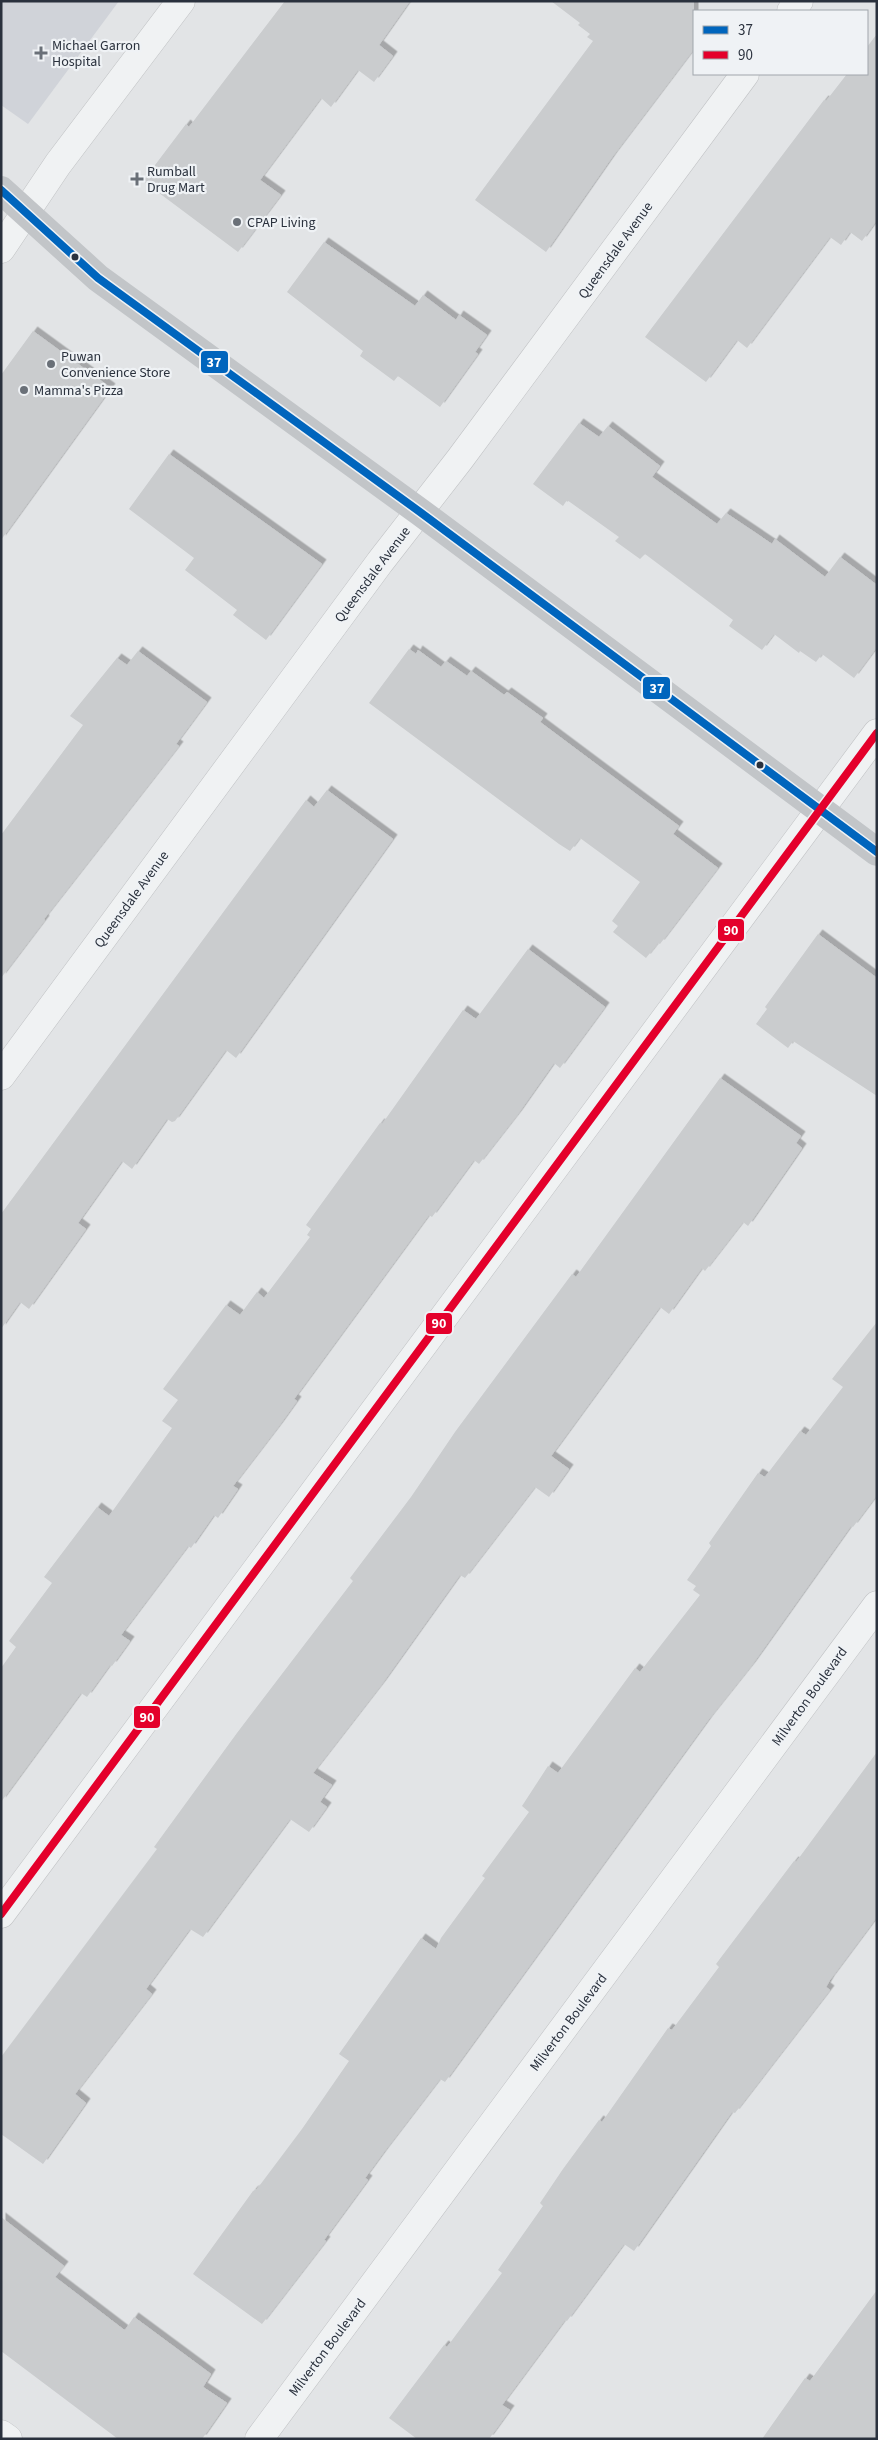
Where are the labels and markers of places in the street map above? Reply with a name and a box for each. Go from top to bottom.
place label: Michael Garron Hospital [52,36,141,72]
marker: Michael Garron Hospital [34,46,48,60]
place label: Rumball Drug Mart [147,162,205,198]
marker: Rumball Drug Mart [131,173,143,185]
place label: CPAP Living [247,213,316,233]
marker: CPAP Living [231,216,243,228]
unlabelled marker [70,252,80,262]
place label: Puwan Convenience Store [61,347,170,383]
marker: Puwan Convenience Store [45,358,57,370]
place label: Mamma's Pizza [34,381,123,401]
marker: Mamma's Pizza [18,384,30,396]
unlabelled marker [755,760,765,770]

